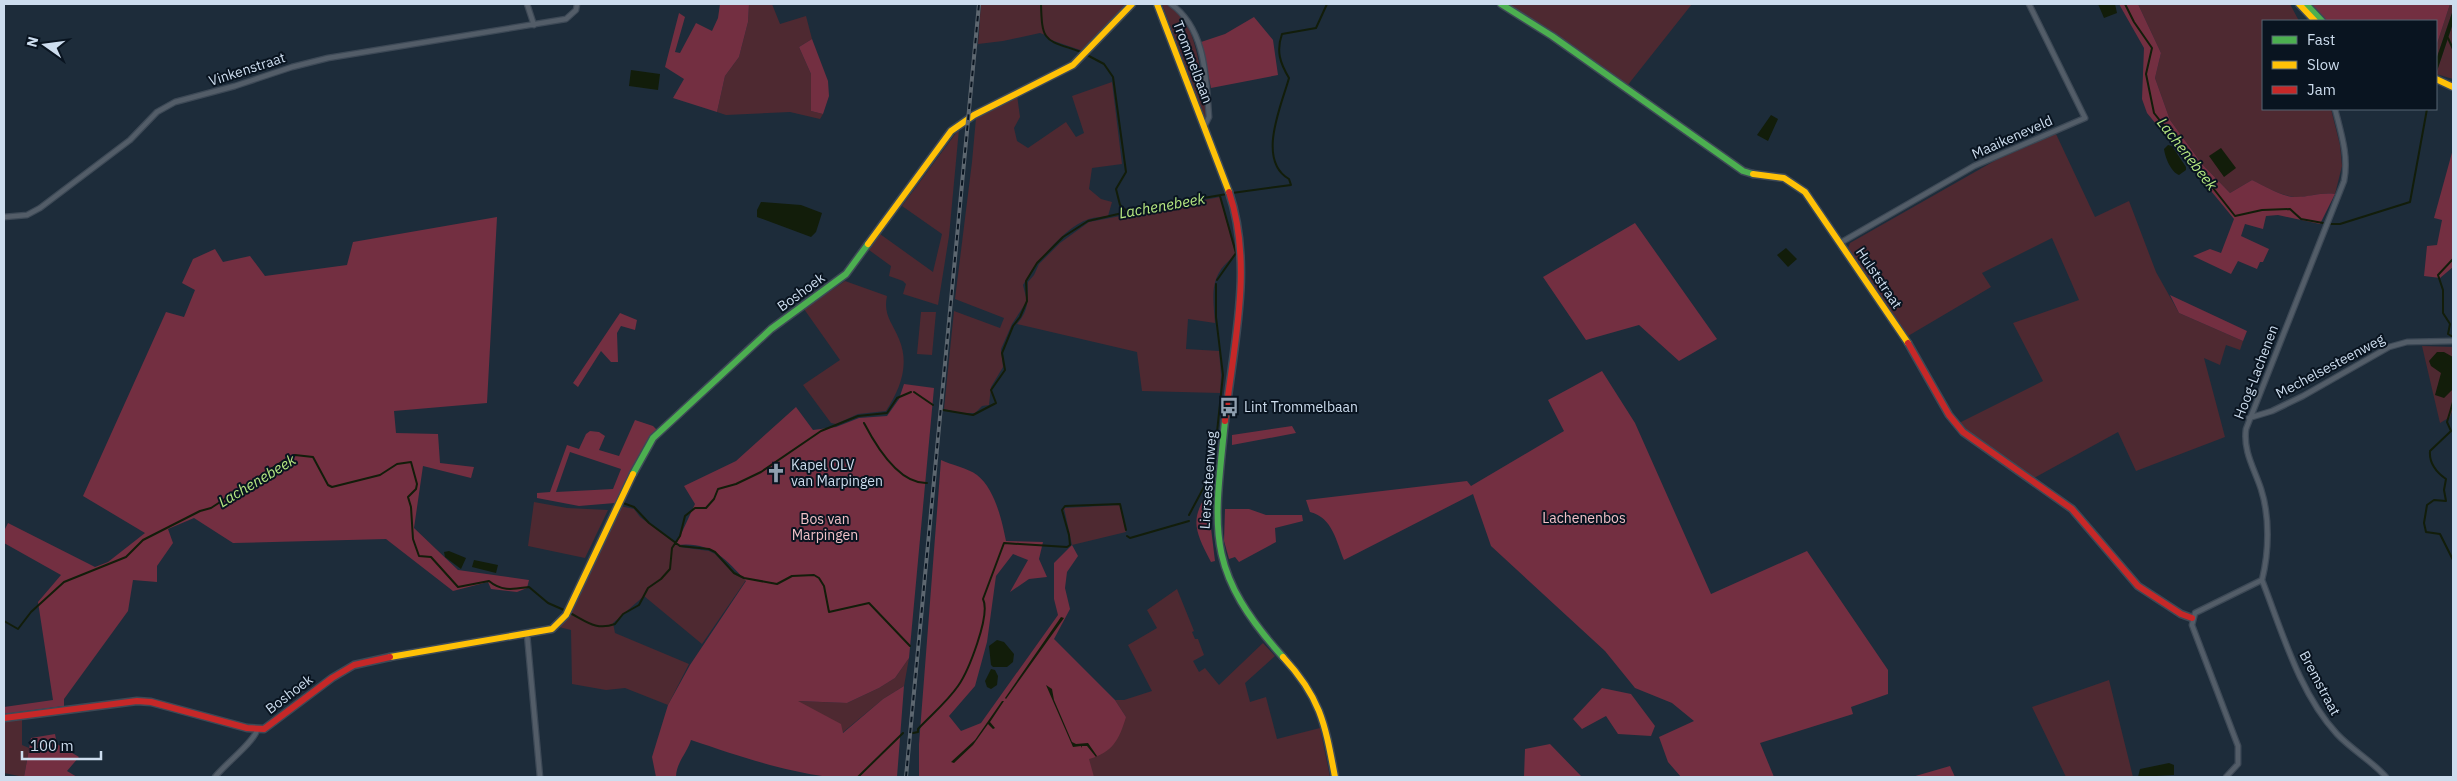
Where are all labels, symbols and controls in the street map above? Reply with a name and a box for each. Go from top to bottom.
street label: Trommelbaan [1169,18,1217,106]
north arrow [20,20,70,70]
legend [2262,20,2437,110]
text: Fast [2307,30,2335,49]
text: N [22,35,42,49]
street label: Vinkenstraat [206,48,288,90]
text: Slow [2307,55,2340,74]
text: Jam [2307,80,2336,99]
street label: Maaikeneveld [1969,111,2055,163]
water label: Lachenebeek [2153,114,2222,194]
water label: Lachenebeek [1117,189,1207,222]
street label: Hulststraat [1852,244,1906,312]
street label: Boshoek [774,268,829,315]
street label: Hoog-Lachenen [2230,322,2282,422]
street label: Mechelsesteenweg [2273,329,2388,402]
bus stop icon: Lint Trommelbaan [1218,396,1240,418]
place label: Lint Trommelbaan [1244,398,1358,416]
street label: Liersesteenweg [1196,430,1220,530]
water label: Lachenebeek [215,450,299,511]
place label: Kapel OLV van Marpingen [791,456,883,490]
church icon: Kapel OLV van Marpingen [765,462,787,484]
park label: Lachenenbos [1542,509,1626,527]
park label: Bos van Marpingen [792,510,858,544]
street label: Bremstraat [2295,648,2345,719]
street label: Boshoek [262,670,317,718]
scale bar [22,728,101,760]
text: 100 m [30,736,74,755]

